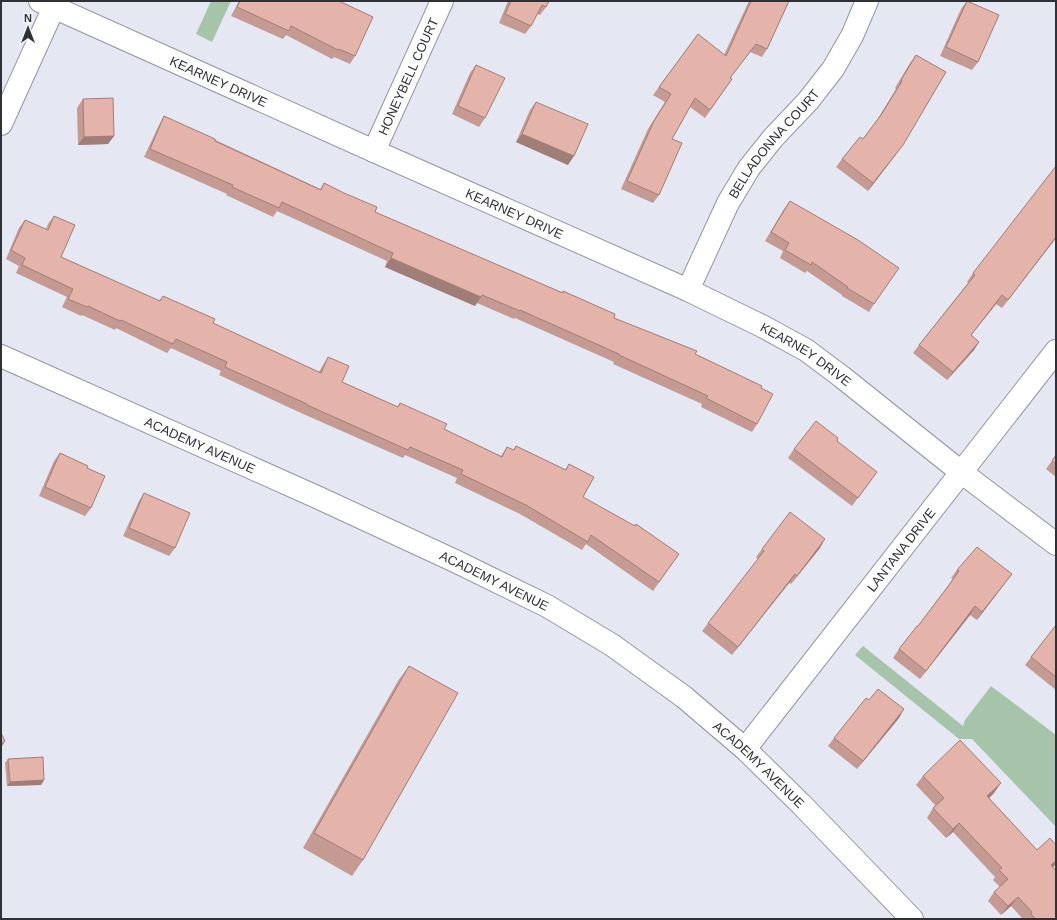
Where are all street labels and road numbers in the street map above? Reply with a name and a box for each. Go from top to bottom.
street label: HONEYBELL COURT [375,15,441,137]
street label: KEARNEY DRIVE [168,53,270,110]
street label: BELLADONNA COURT [725,86,822,201]
street label: KEARNEY DRIVE [464,185,566,242]
street label: KEARNEY DRIVE [758,319,855,389]
street label: ACADEMY AVENUE [142,414,258,476]
street label: LANTANA DRIVE [864,505,938,594]
street label: ACADEMY AVENUE [437,548,552,613]
street label: ACADEMY AVENUE [710,718,808,811]

